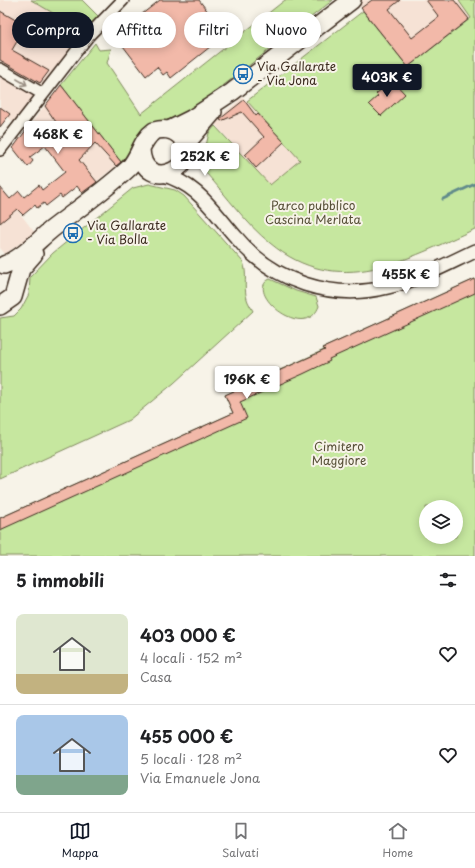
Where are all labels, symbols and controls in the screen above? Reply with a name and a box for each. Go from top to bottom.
chip: Compra [12,12,94,48]
chip: Affitta [102,12,176,48]
chip: Filtri [184,12,243,48]
chip: Nuovo [251,12,321,48]
place label: Via Gallarate - Via Jona [257,57,336,89]
bus stop icon: Via Gallarate - Via Jona [232,63,254,85]
pin: 403K € [354,64,420,98]
text: 403K € [362,67,412,86]
one-way arrow [16,78,28,86]
pin: 468K € [25,121,91,155]
text: 468K € [33,124,83,143]
pin: 252K € [172,143,238,177]
text: 252K € [180,146,230,165]
park label: Parco pubblico Cascina Merlata [265,196,361,228]
place label: Via Gallarate - Via Bolla [87,216,166,248]
bus stop icon: Via Gallarate - Via Bolla [62,222,84,244]
pin: 455K € [373,261,439,295]
text: 455K € [382,264,430,283]
pin: 196K € [214,366,280,400]
text: 196K € [224,369,270,388]
park label: Cimitero Maggiore [312,437,366,469]
map controls [419,500,463,544]
button: layers [419,500,463,544]
text: 5 immobili [16,567,104,593]
icon: filters [437,569,459,591]
text: 403 000 € [140,622,236,648]
icon: home [48,630,96,678]
icon: heart [437,643,459,665]
text: 4 locali · 152 m² [140,648,242,667]
text: Casa [140,667,172,686]
text: 455 000 € [140,723,233,749]
icon: home [48,731,96,779]
icon: heart [437,744,459,766]
text: 5 locali · 128 m² [140,749,242,768]
text: Via Emanuele Jona [140,768,260,787]
tab: Mappa [62,820,98,861]
tab: Salvati [222,820,259,861]
tab: Home [383,820,413,861]

